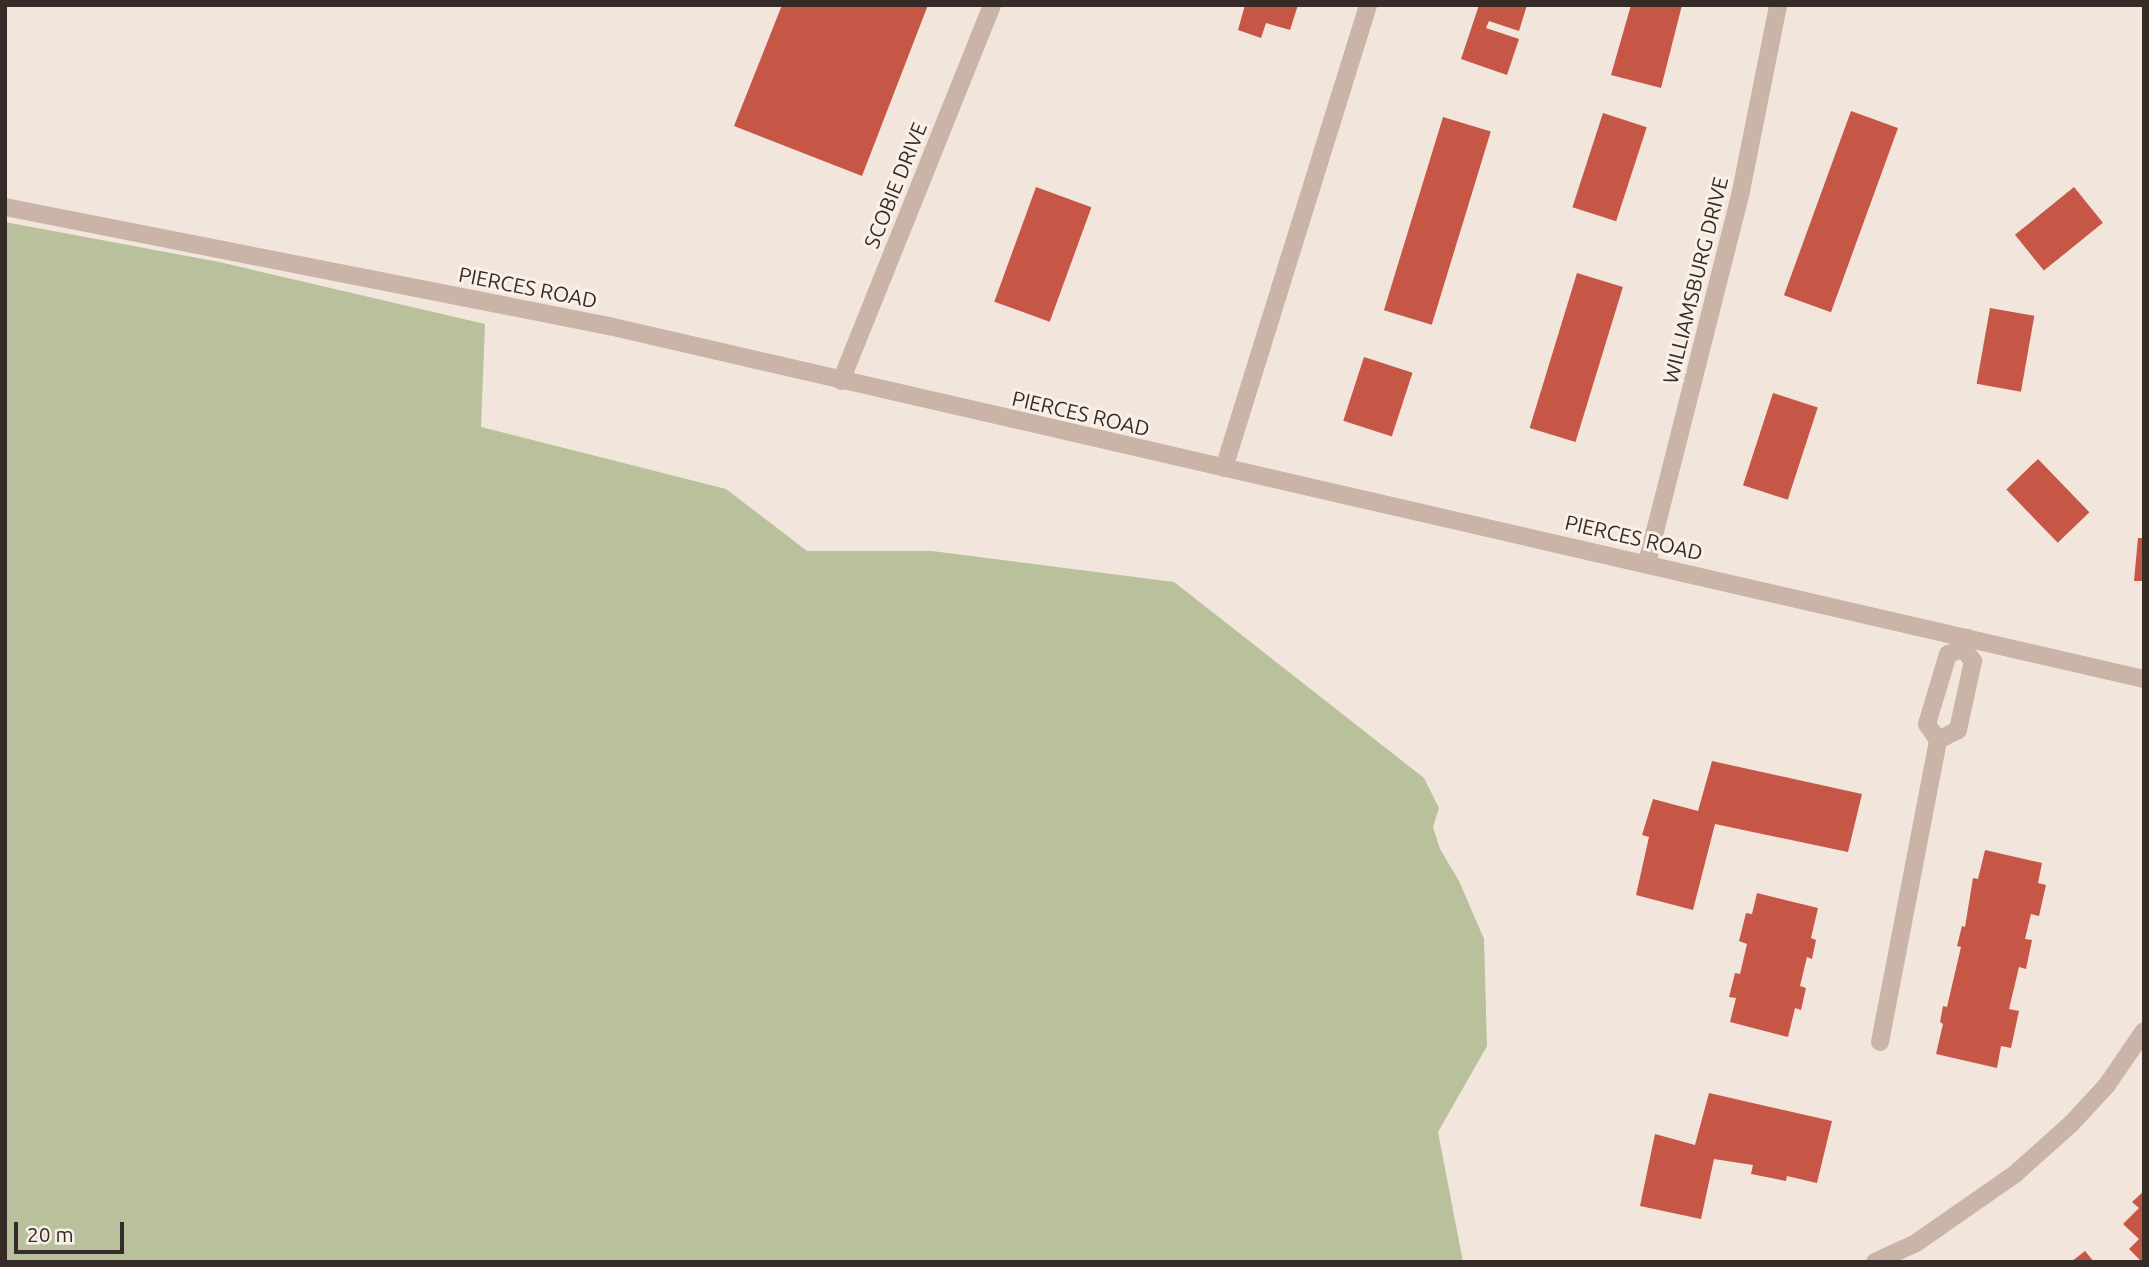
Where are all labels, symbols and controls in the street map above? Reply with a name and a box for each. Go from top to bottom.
street label: SCOBIE DRIVE [858,118,932,252]
street label: WILLIAMSBURG DRIVE [1657,174,1733,386]
street label: PIERCES ROAD [457,261,599,313]
street label: PIERCES ROAD [1010,385,1152,441]
street label: PIERCES ROAD [1563,509,1705,565]
scale bar [18,1208,128,1252]
text: 20 m [27,1222,74,1246]

